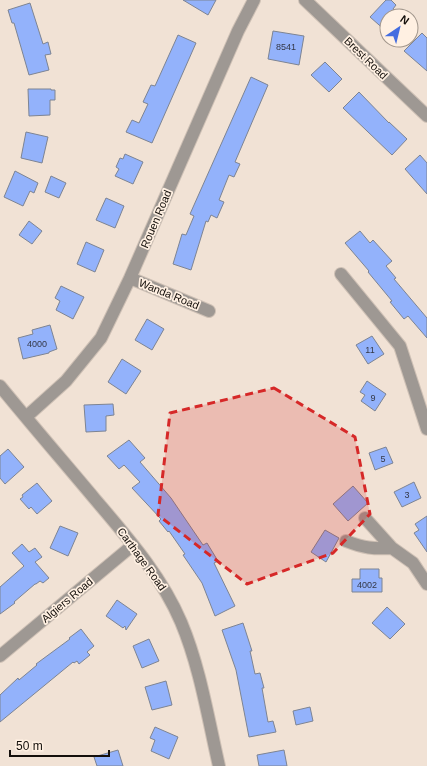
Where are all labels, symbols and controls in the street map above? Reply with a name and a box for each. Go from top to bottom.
north arrow [379,8,419,48]
text: N [398,13,411,27]
street label: Brest Road [342,35,390,81]
house number: 8541 [276,42,296,52]
street label: Rouen Road [138,188,174,250]
street label: Wanda Road [137,276,201,312]
house number: 4000 [27,339,47,349]
house number: 11 [365,345,375,355]
house number: 9 [370,393,376,403]
house number: 5 [380,454,386,464]
house number: 3 [404,490,410,500]
street label: Carthage Road [115,525,169,593]
street label: Algiers Road [39,575,95,625]
house number: 4002 [357,580,377,590]
scale bar [10,732,109,758]
text: 50 m [16,739,43,753]

